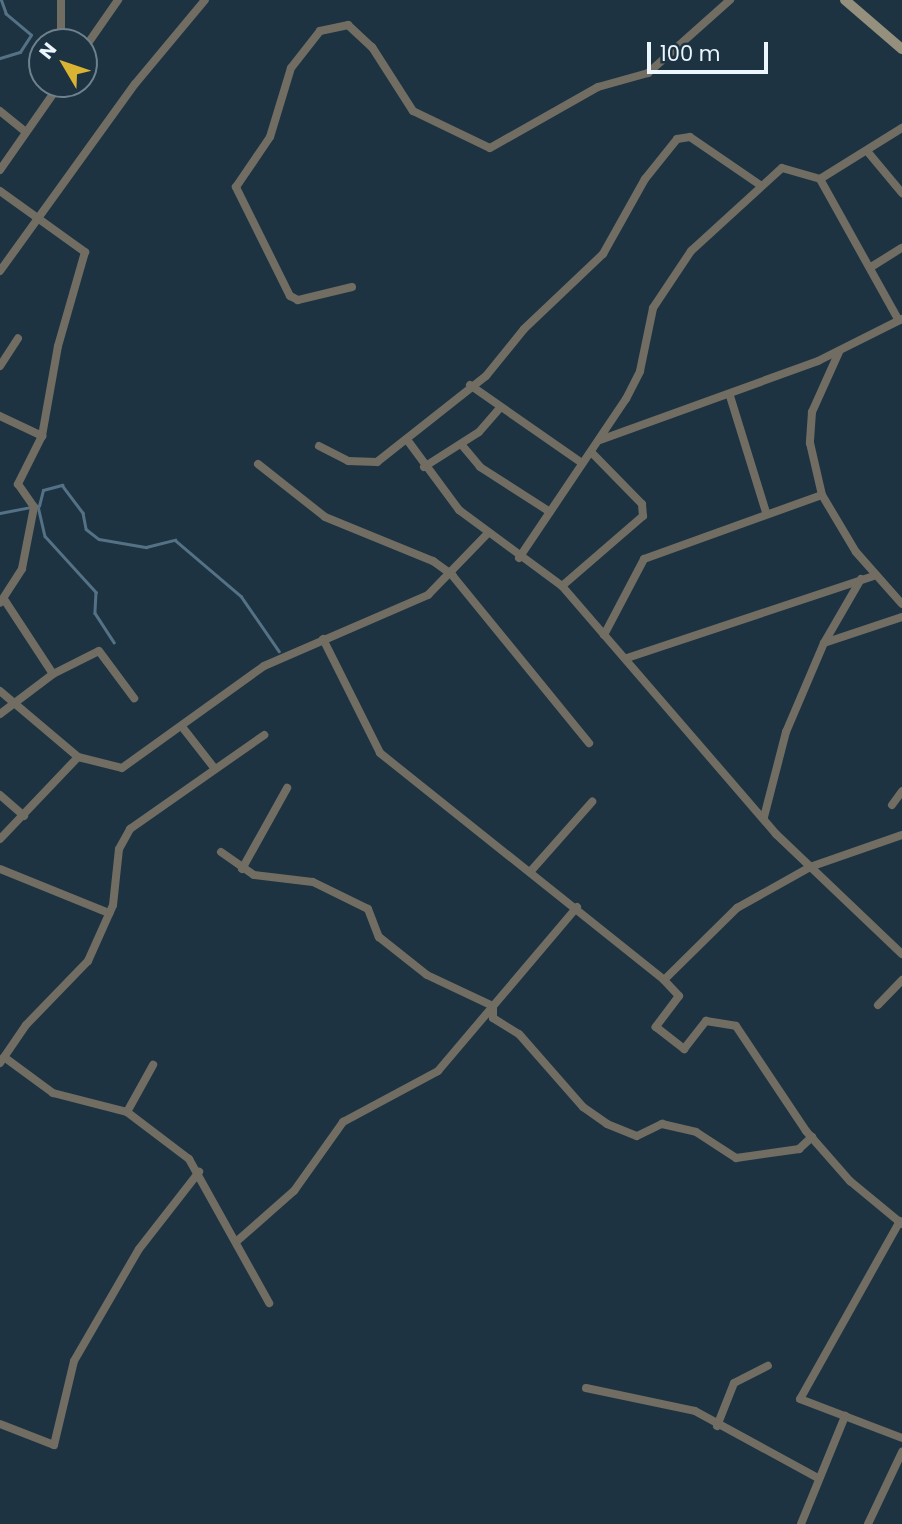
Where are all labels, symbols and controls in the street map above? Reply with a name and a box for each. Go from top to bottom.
north arrow [28,28,98,98]
scale bar [650,28,771,72]
text: N [33,37,63,65]
text: 100 m [660,39,720,68]

